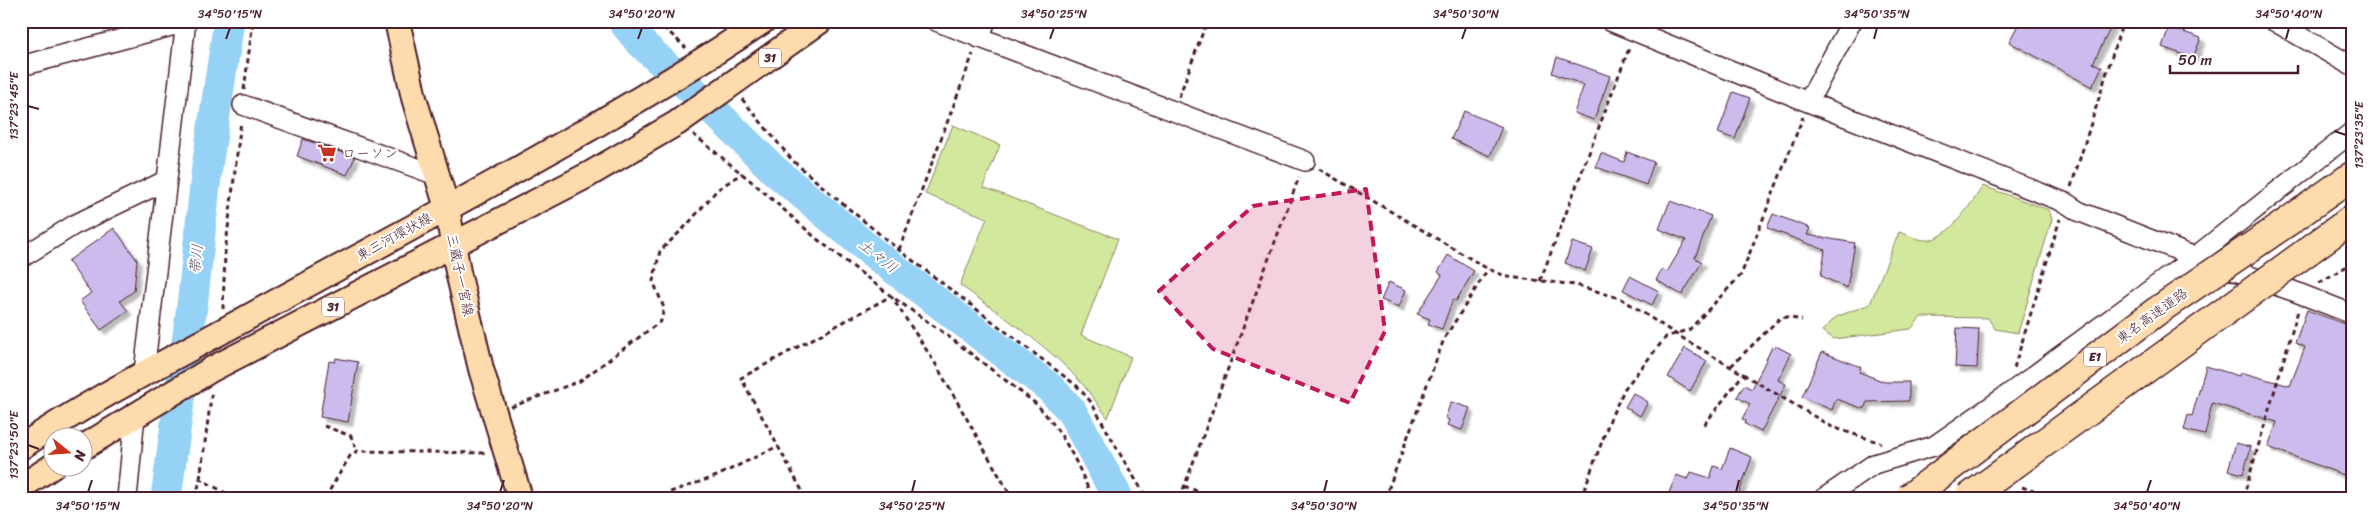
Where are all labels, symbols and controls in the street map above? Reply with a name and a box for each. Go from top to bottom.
text: 34°50'15"N [198,3,263,25]
text: 34°50'20"N [609,3,676,25]
text: 34°50'25"N [1021,3,1088,25]
text: 34°50'30"N [1433,3,1500,25]
text: 34°50'35"N [1844,3,1911,25]
text: 34°50'40"N [2256,3,2323,25]
scale bar [2170,42,2298,74]
text: 50 m [2178,47,2213,73]
road number: 31 [759,48,781,68]
text: 137°23'45"E [3,71,25,140]
text: 137°23'35"E [2348,100,2370,169]
place label: ローソン [342,141,398,166]
supermarket icon: ローソン [316,142,338,164]
street label: 東三河環状線 [351,206,437,268]
street label: 三蔵子一宮線 [439,231,481,319]
water label: 土々川 [852,232,904,280]
water label: 帯川 [181,243,211,275]
street label: 東名高速道路 [2111,281,2193,351]
road number: 31 [322,298,344,316]
road number: E1 [2084,348,2106,367]
text: 137°23'50"E [3,410,25,479]
north arrow [42,426,92,476]
text: N [66,446,94,464]
text: 34°50'15"N [56,495,121,517]
text: 34°50'20"N [467,495,534,517]
text: 34°50'25"N [879,495,946,517]
text: 34°50'30"N [1291,495,1358,517]
text: 34°50'35"N [1703,495,1770,517]
text: 34°50'40"N [2114,495,2181,517]

